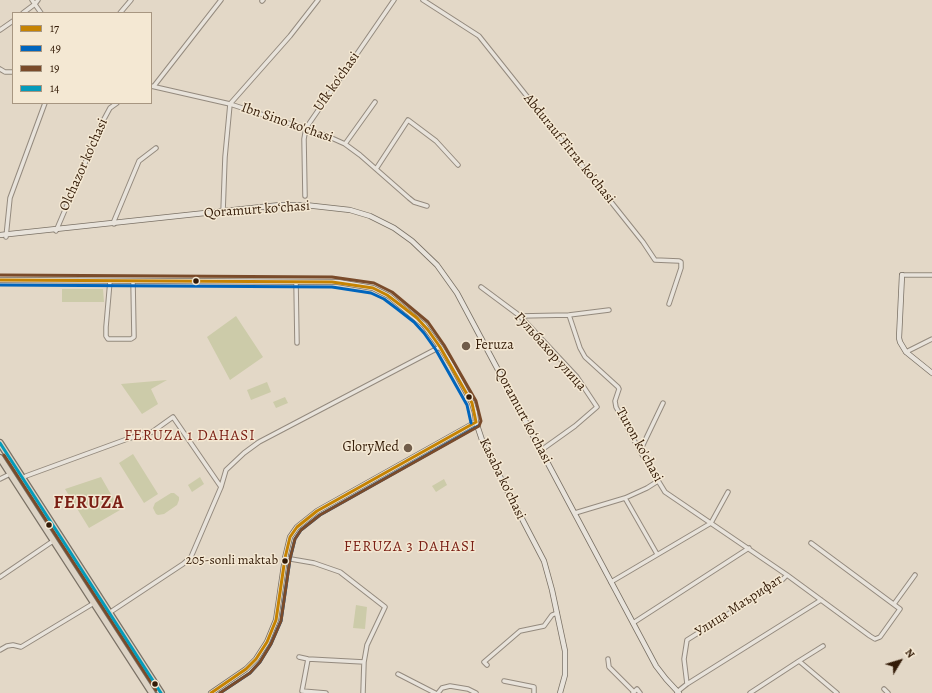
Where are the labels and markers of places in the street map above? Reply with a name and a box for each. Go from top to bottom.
unlabelled marker [191,276,201,286]
place label: Feruza [475,338,514,354]
marker: Feruza [460,340,472,352]
unlabelled marker [464,392,474,402]
place label: GloryMed [343,440,399,456]
marker: GloryMed [402,442,414,454]
unlabelled marker [44,520,54,530]
place label: 205-sonli maktab [186,553,278,569]
marker: 205-sonli maktab [280,556,290,566]
unlabelled marker [150,679,160,689]

